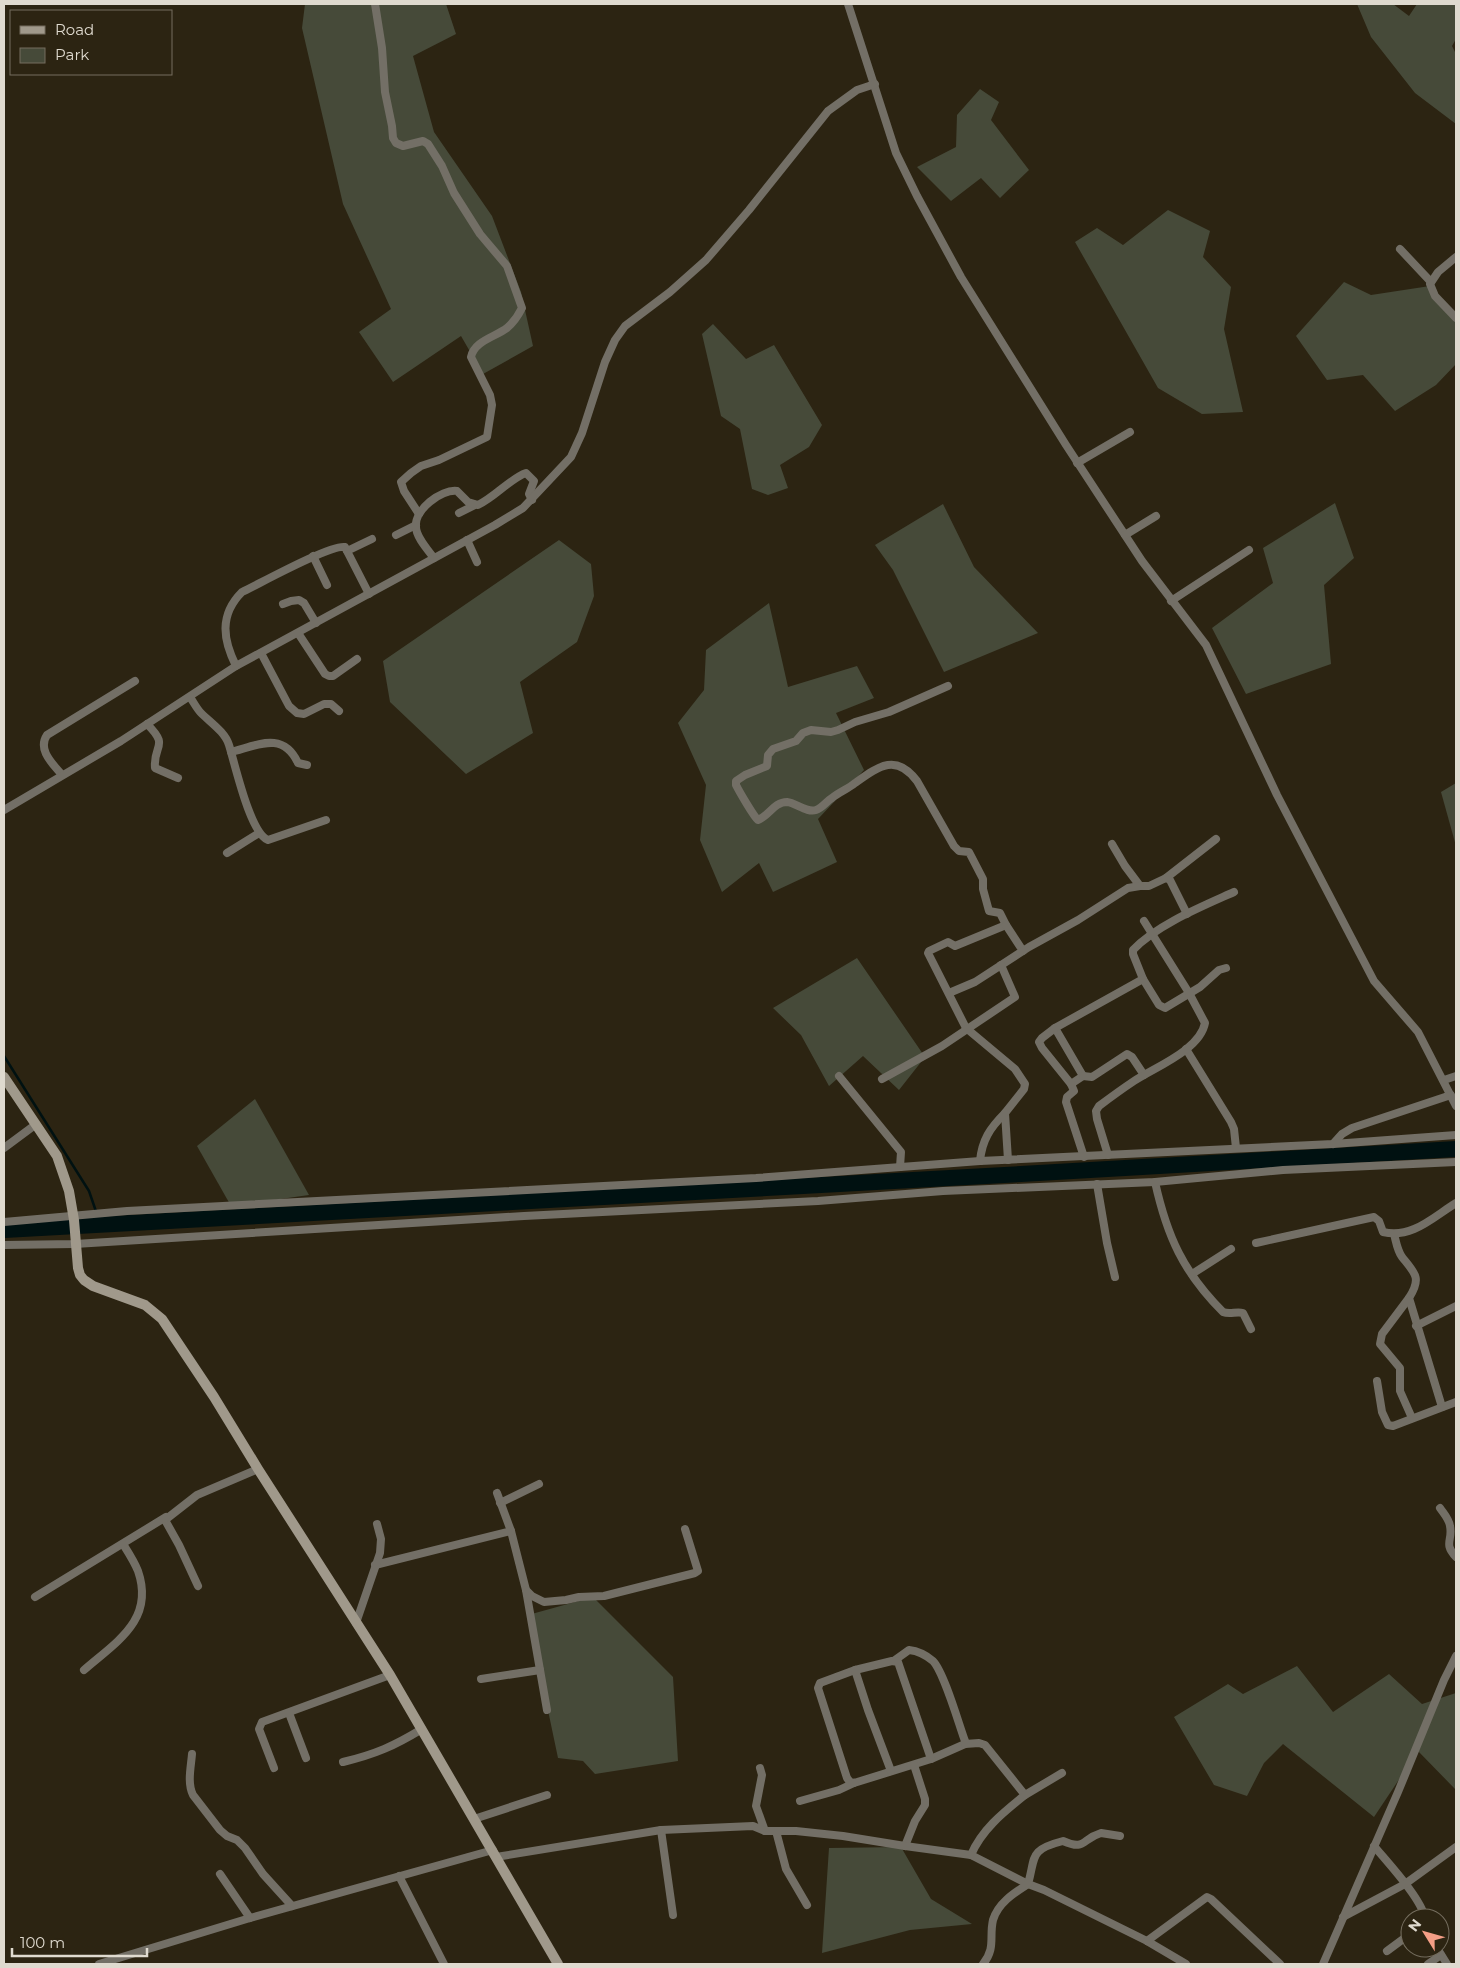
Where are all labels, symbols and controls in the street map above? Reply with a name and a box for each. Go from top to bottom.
legend [10,10,172,75]
text: Road [55,20,94,39]
text: Park [55,45,89,64]
north arrow [1400,1908,1450,1958]
text: N [1404,1915,1425,1935]
scale bar [12,1926,148,1958]
text: 100 m [20,1933,65,1952]

